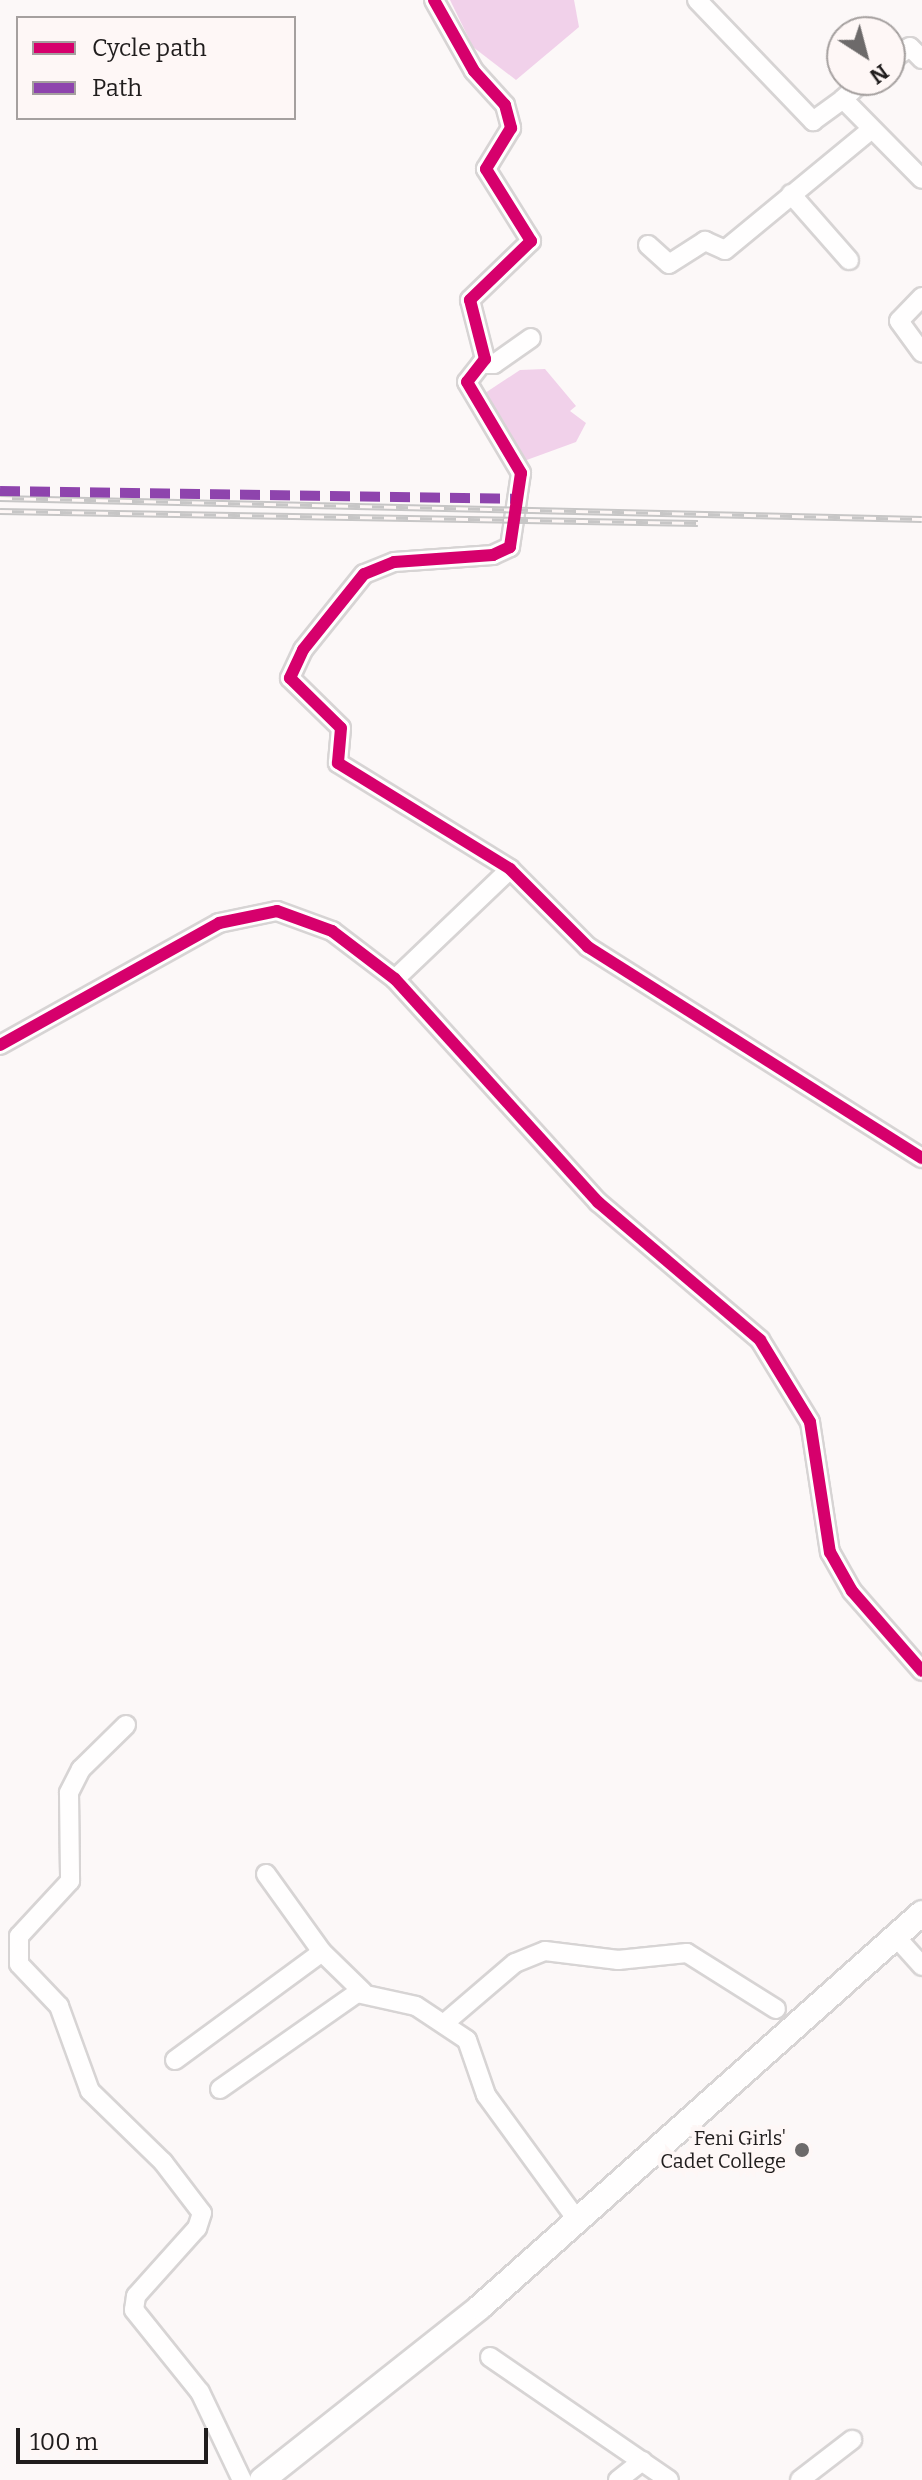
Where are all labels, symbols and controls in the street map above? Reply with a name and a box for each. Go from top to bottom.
legend [16,16,296,120]
north arrow [826,16,906,96]
text: Cycle path [92,34,207,62]
text: N [864,58,894,90]
text: Path [92,74,142,102]
place label: Feni Girls' Cadet College [660,2126,786,2173]
marker: Feni Girls' Cadet College [793,2141,811,2159]
scale bar [20,2412,212,2462]
text: 100 m [30,2428,98,2456]

